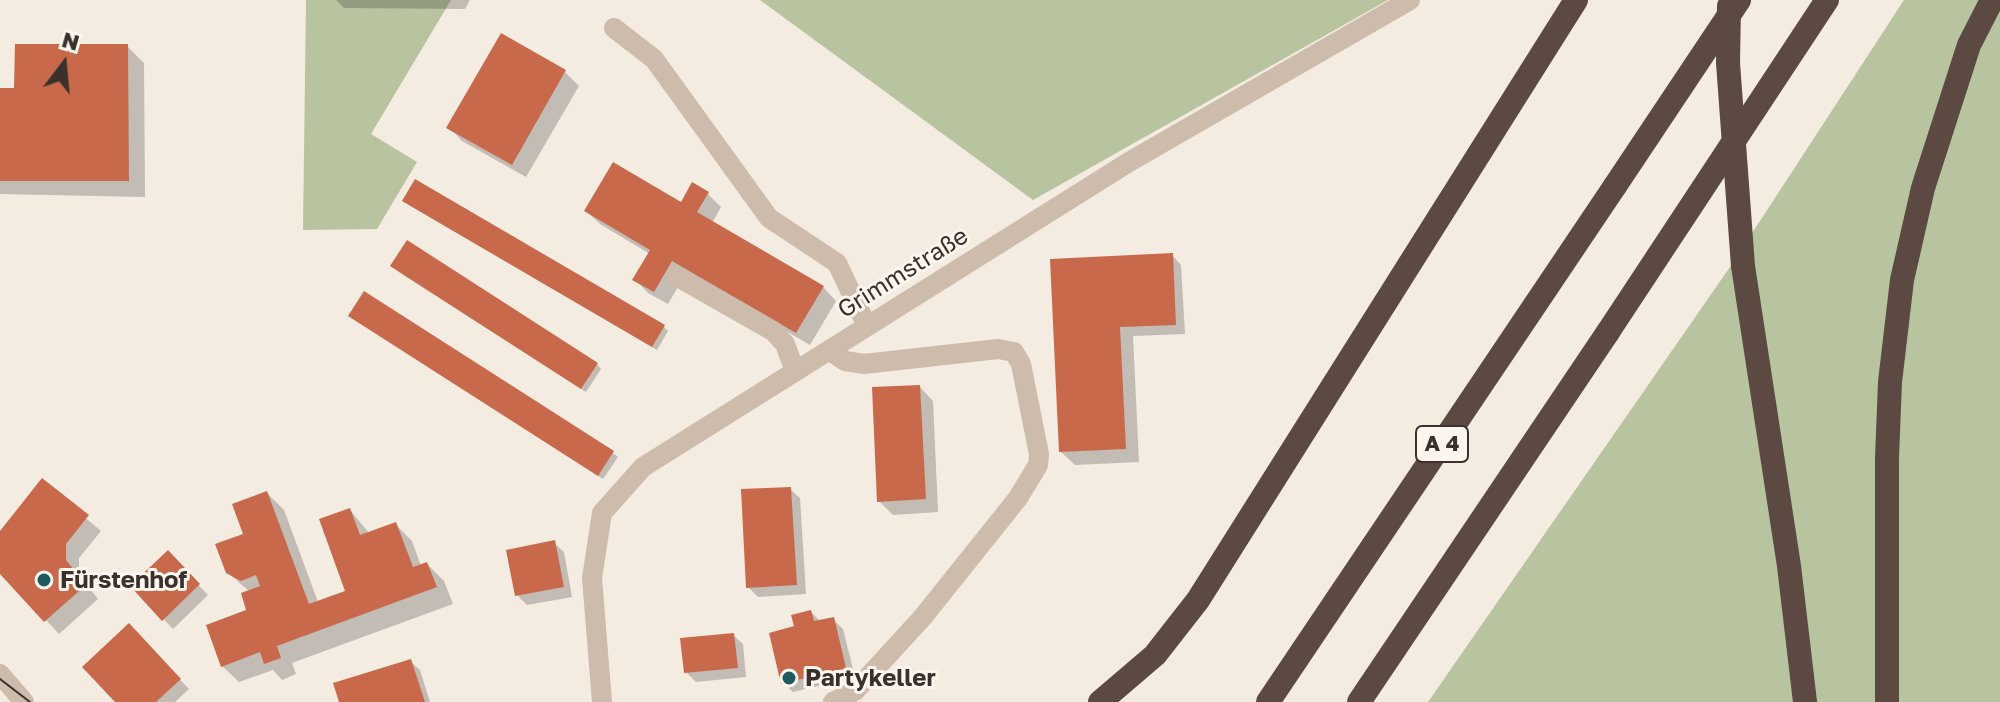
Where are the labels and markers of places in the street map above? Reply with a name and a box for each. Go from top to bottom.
place label: Fürstenhof [60,566,187,594]
marker: Fürstenhof [35,571,53,589]
place label: Partykeller [805,664,936,692]
marker: Partykeller [780,669,798,687]

